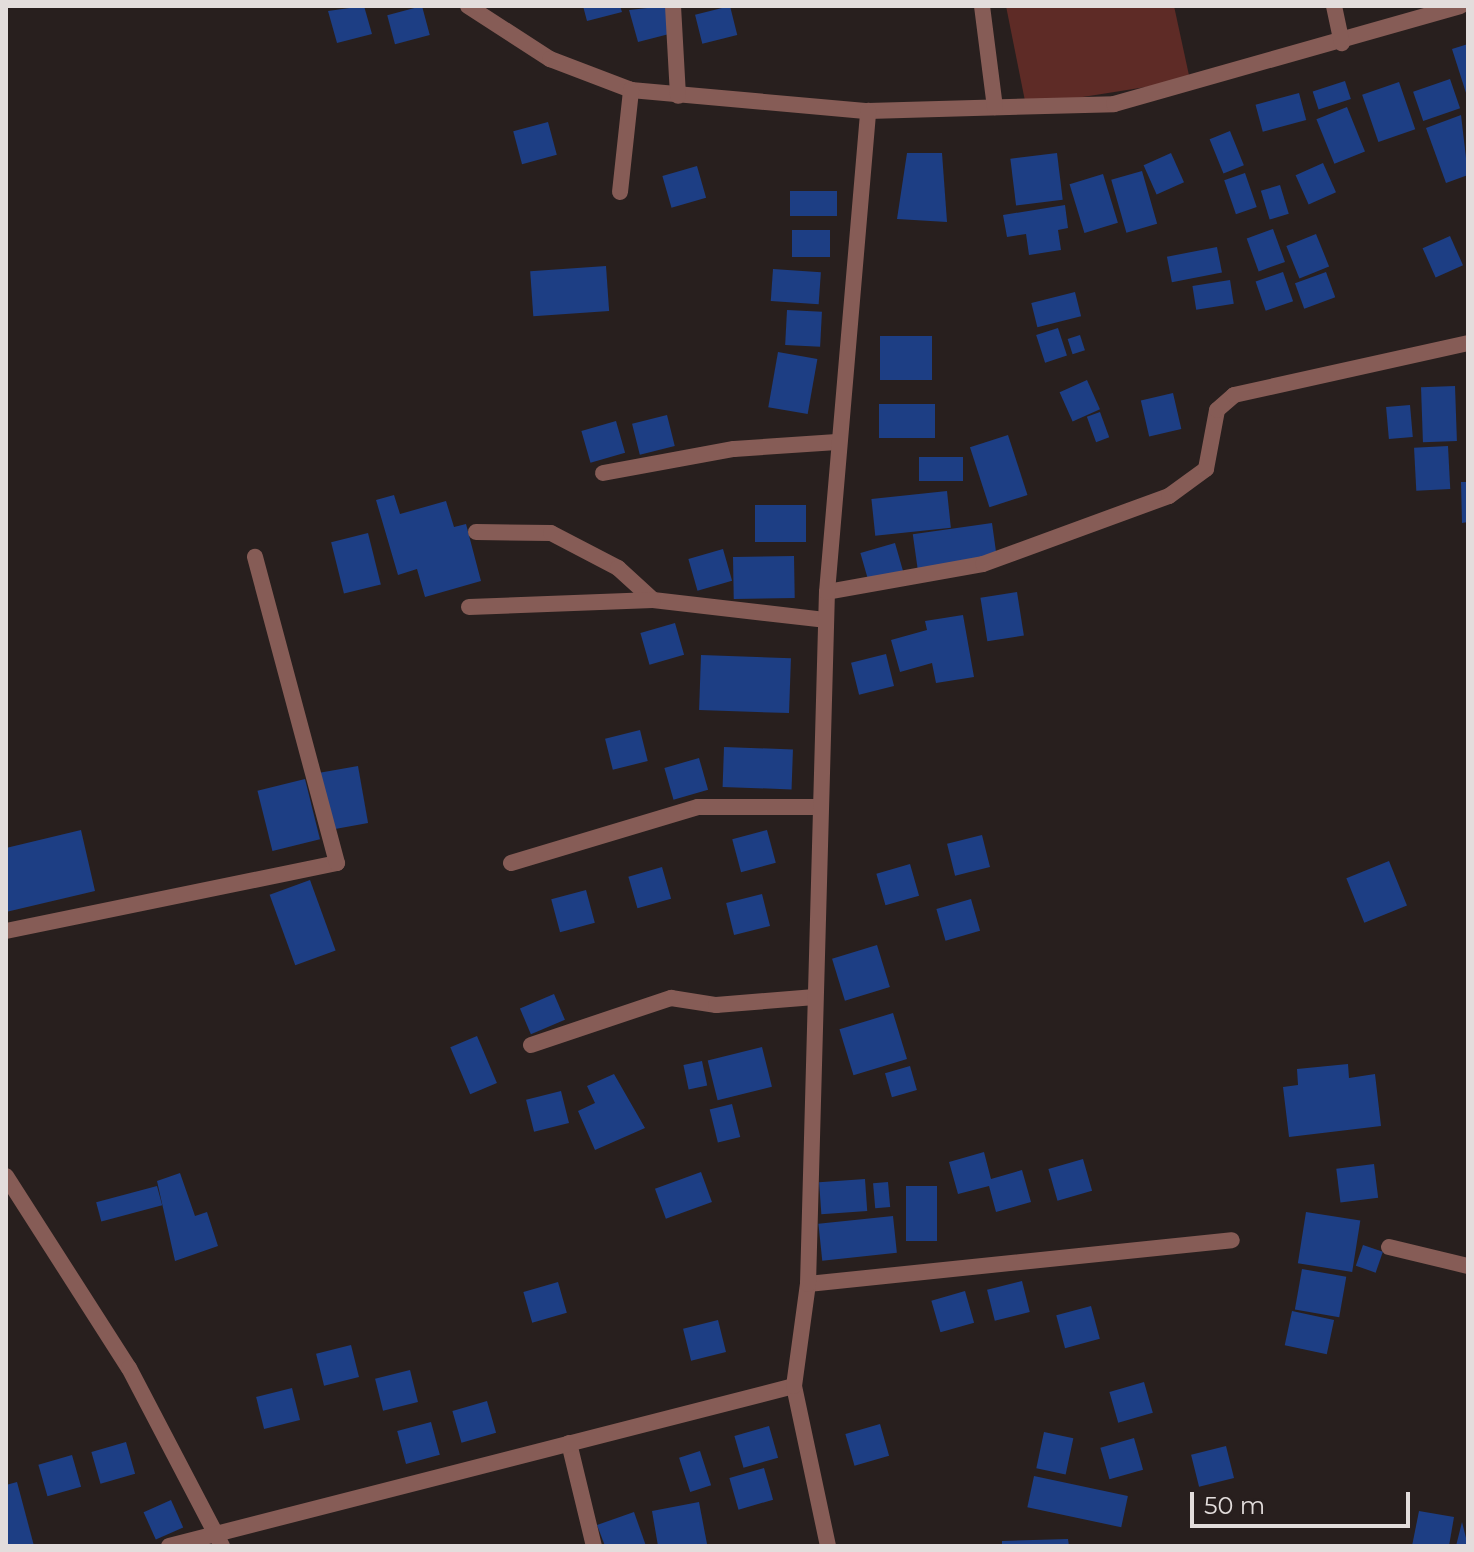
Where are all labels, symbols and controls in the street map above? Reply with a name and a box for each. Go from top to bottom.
scale bar [1194,1476,1414,1526]
text: 50 m [1204,1491,1265,1520]

